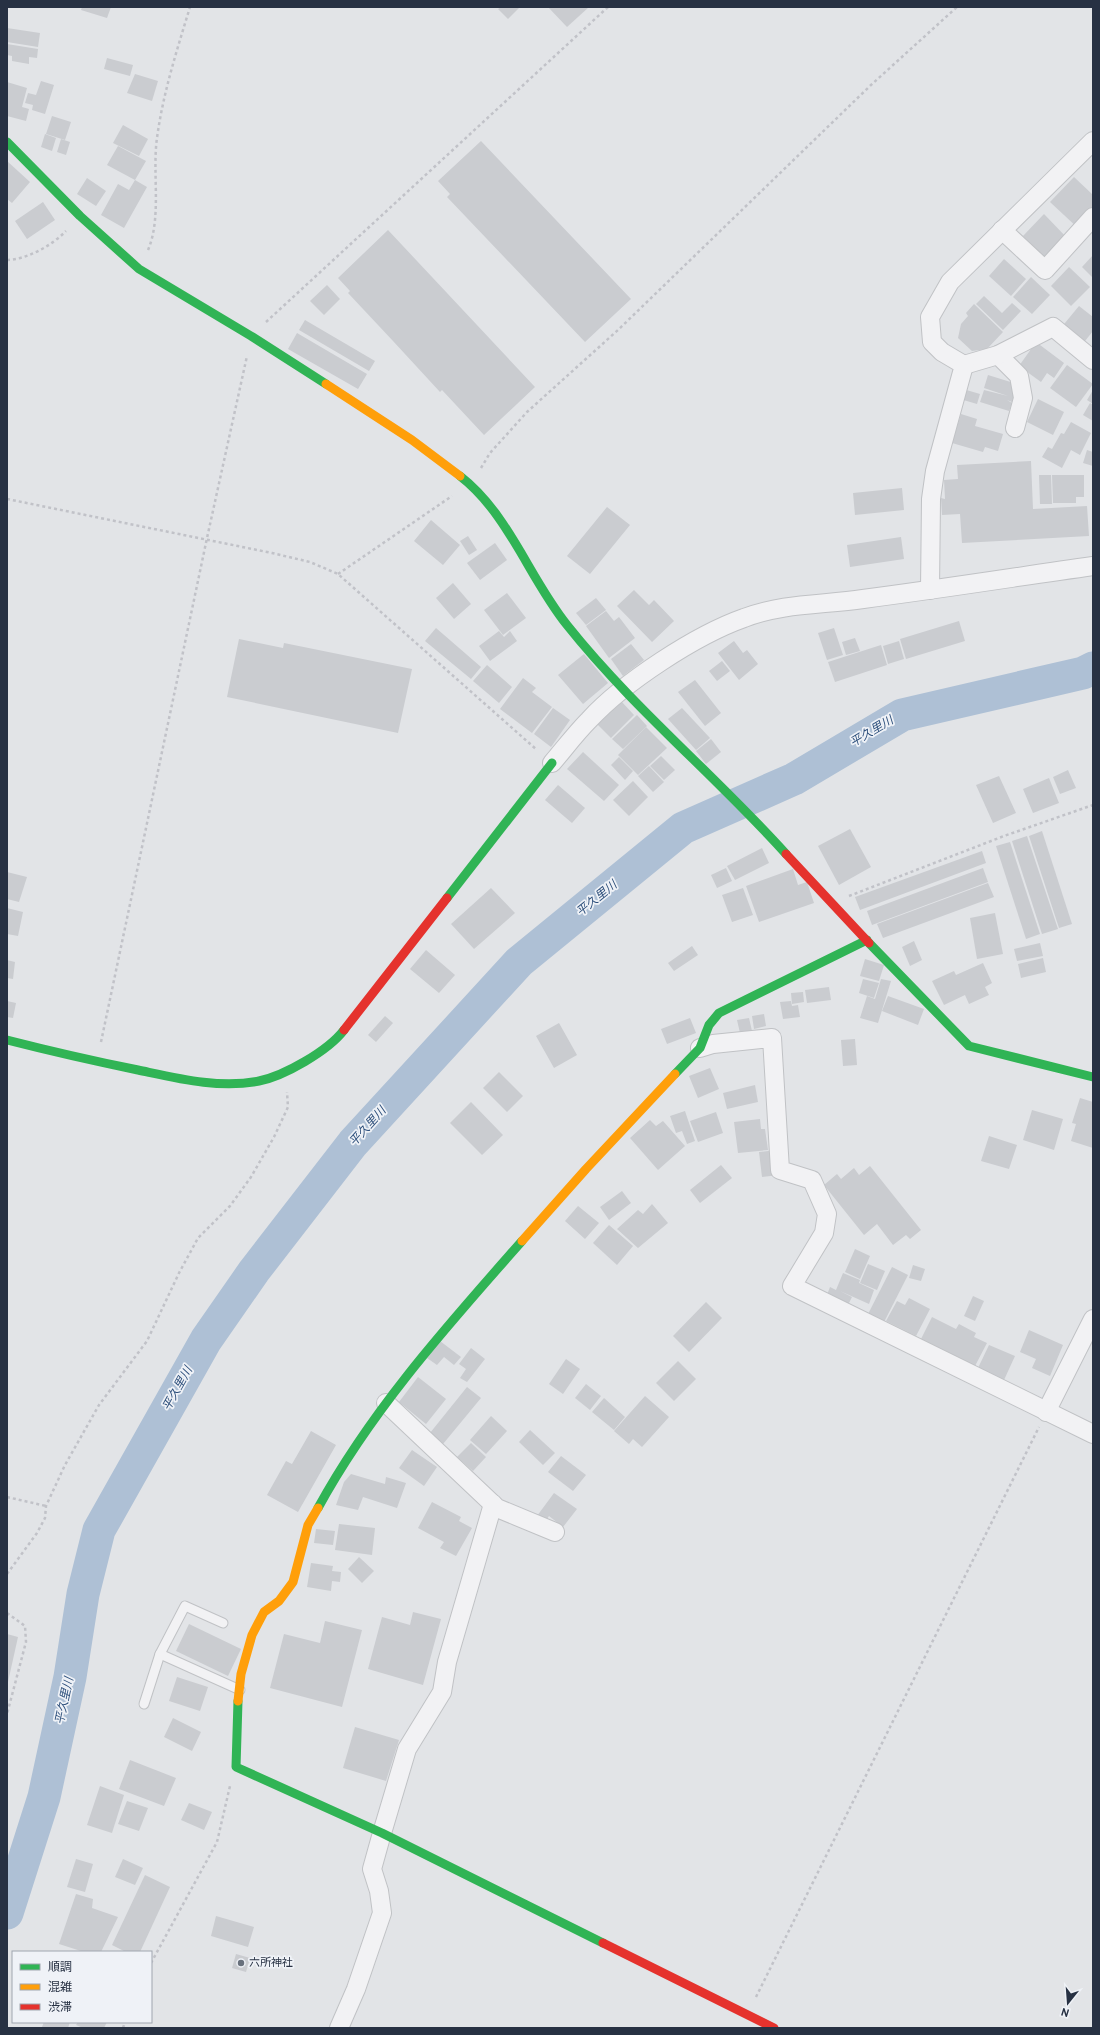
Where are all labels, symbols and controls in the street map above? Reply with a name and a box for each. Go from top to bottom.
water label: 平久里川 [847,712,898,751]
water label: 平久里川 [573,876,622,920]
water label: 平久里川 [346,1102,391,1150]
water label: 平久里川 [159,1362,198,1414]
water label: 平久里川 [52,1674,78,1726]
legend [12,1951,152,2023]
place label: 六所神社 [249,1956,293,1970]
marker: 六所神社 [236,1958,246,1968]
text: 順調 [48,1960,72,1976]
text: 混雑 [48,1980,72,1996]
north arrow [1048,1983,1088,2023]
text: 渋滞 [48,2000,72,2016]
text: N [1060,2004,1071,2019]

